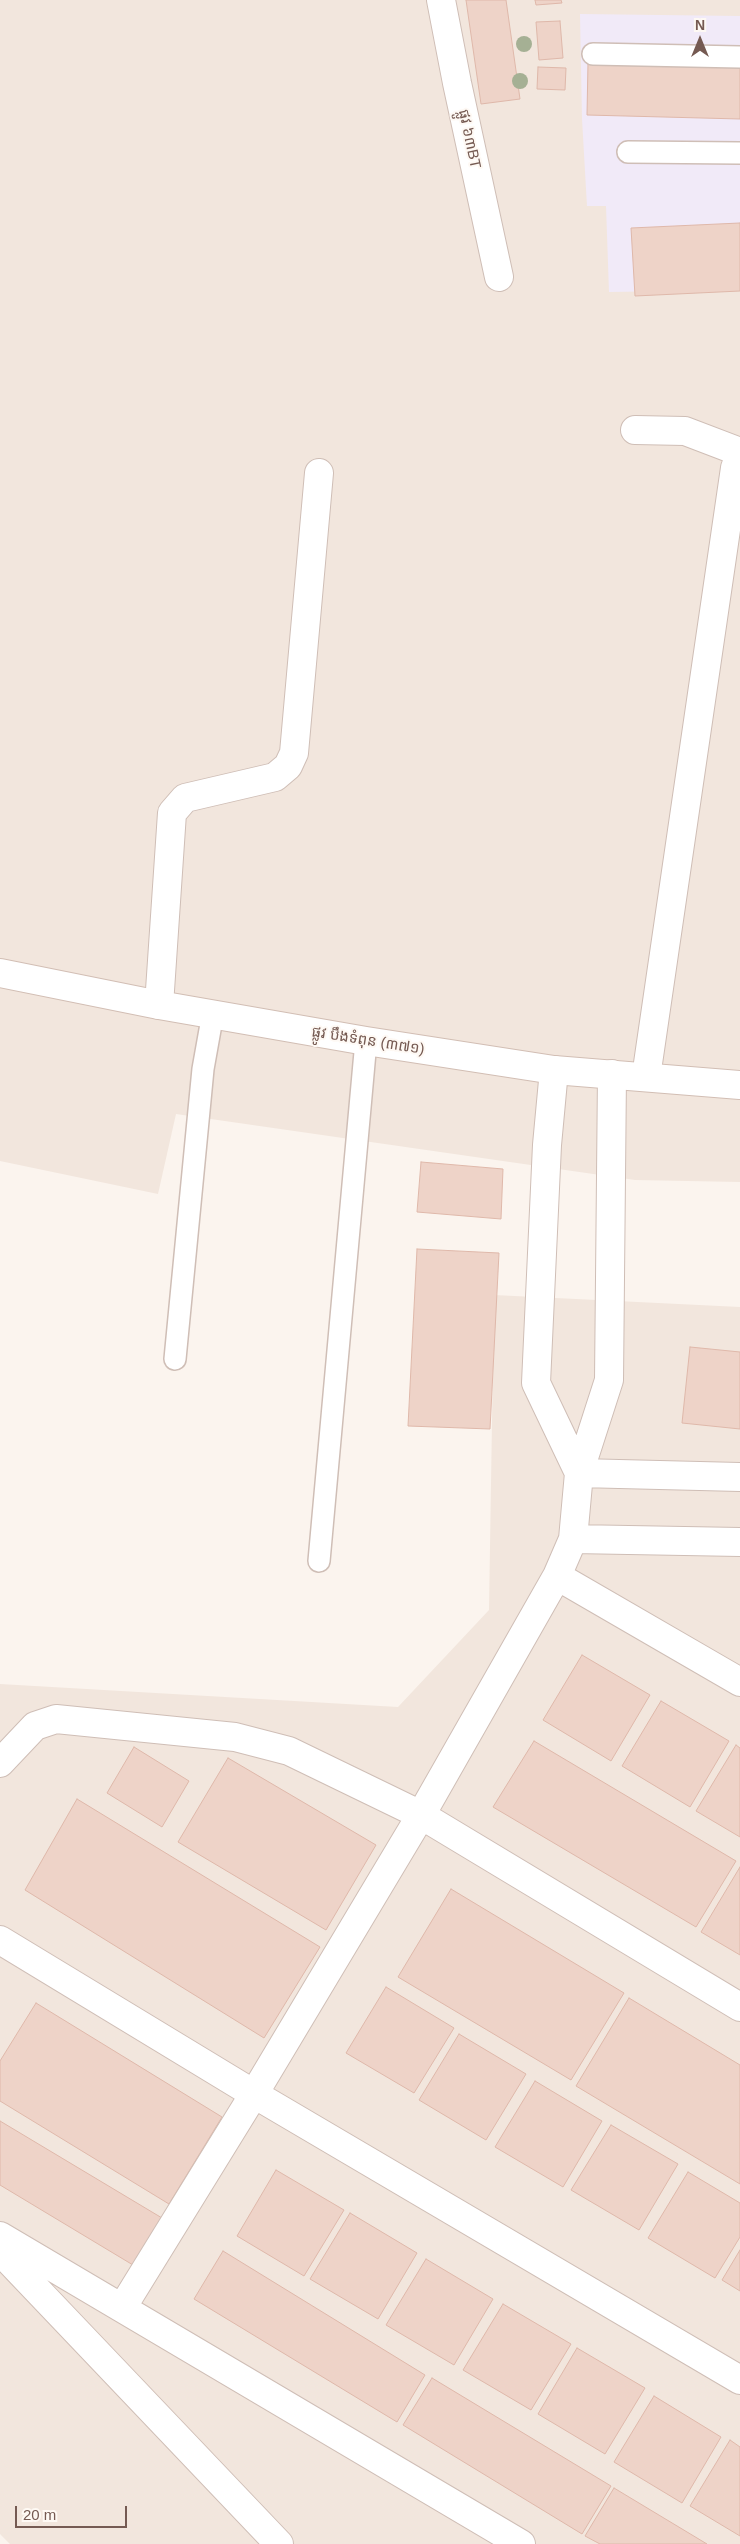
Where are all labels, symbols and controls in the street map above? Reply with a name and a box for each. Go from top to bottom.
north arrow [675,15,725,65]
text: N [695,17,705,33]
street label: ផ្លូវ ៦៣BT [454,108,484,170]
street label: ផ្លូវ បឹងទំពុន (៣៧១) [310,1023,426,1059]
scale bar [18,2496,130,2528]
text: 20 m [23,2506,56,2523]

